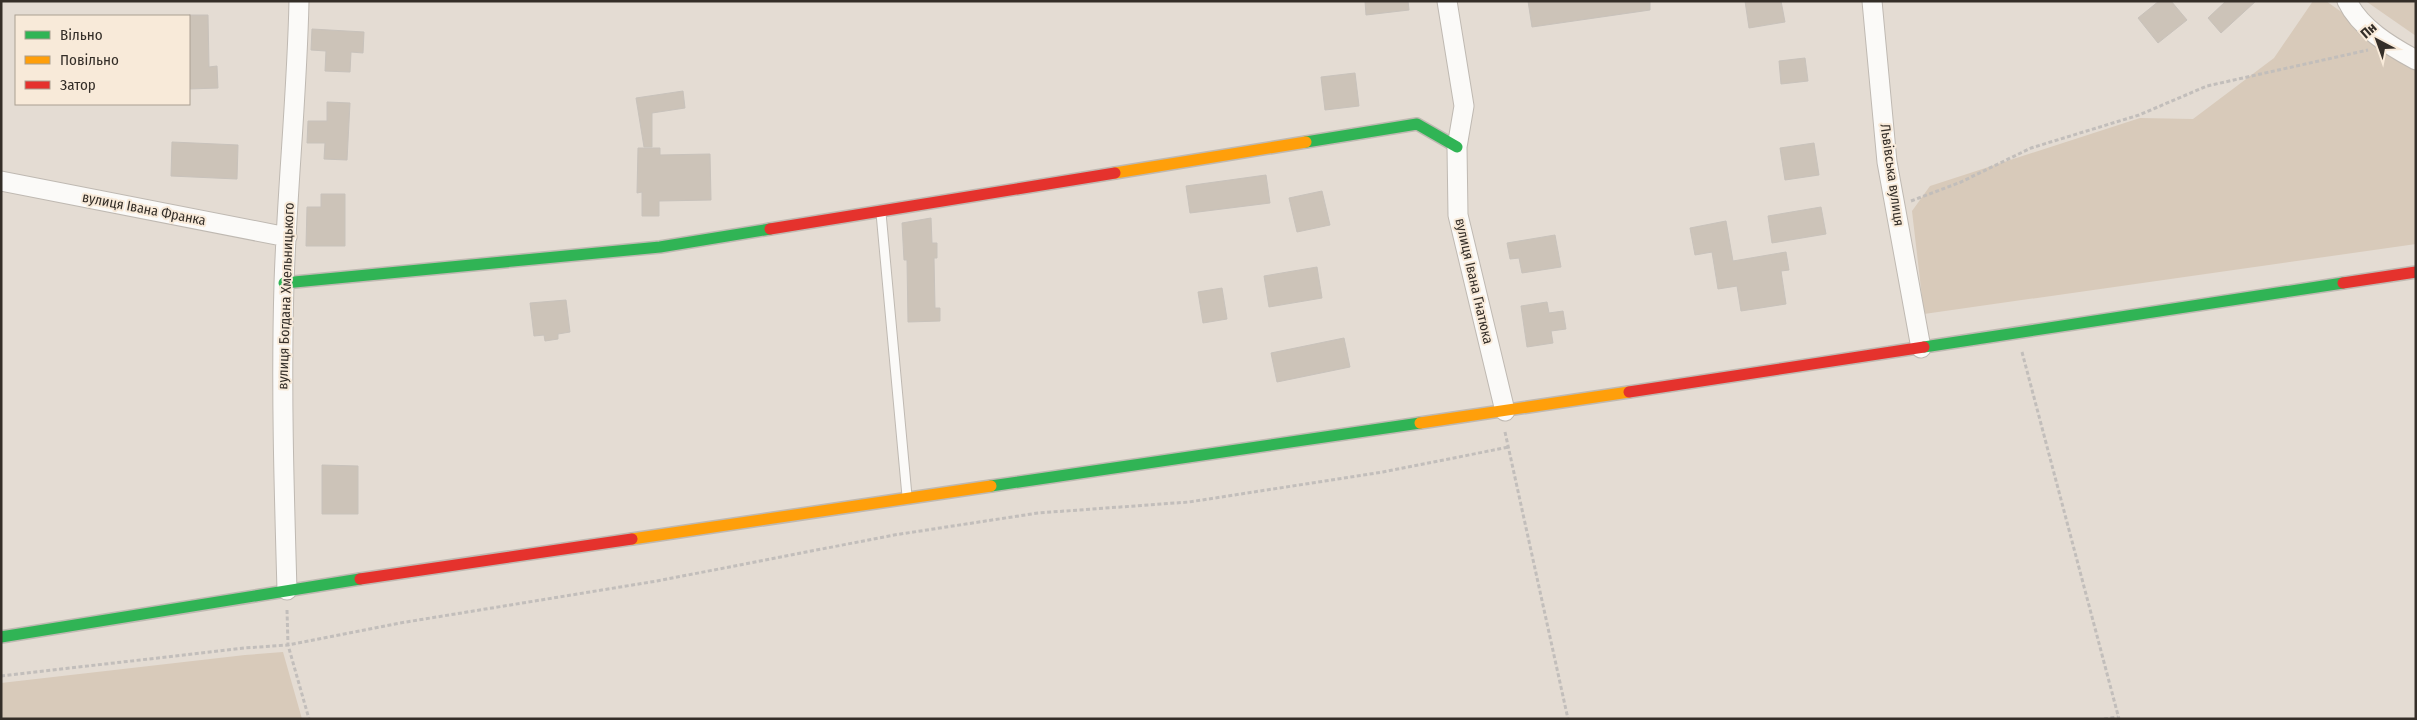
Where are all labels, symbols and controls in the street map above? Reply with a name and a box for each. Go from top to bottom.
legend [15,15,190,105]
north arrow [2352,15,2402,65]
text: Пн [2357,19,2380,42]
text: Вільно [60,26,103,44]
text: Повільно [60,51,119,69]
text: Затор [60,76,96,94]
street label: Львівська вулиця [1876,123,1908,227]
street label: вулиця Івана Франка [81,189,207,229]
street label: вулиця Богдана Хмельницького [274,202,298,390]
street label: вулиця Івана Гнатюка [1451,216,1497,346]

